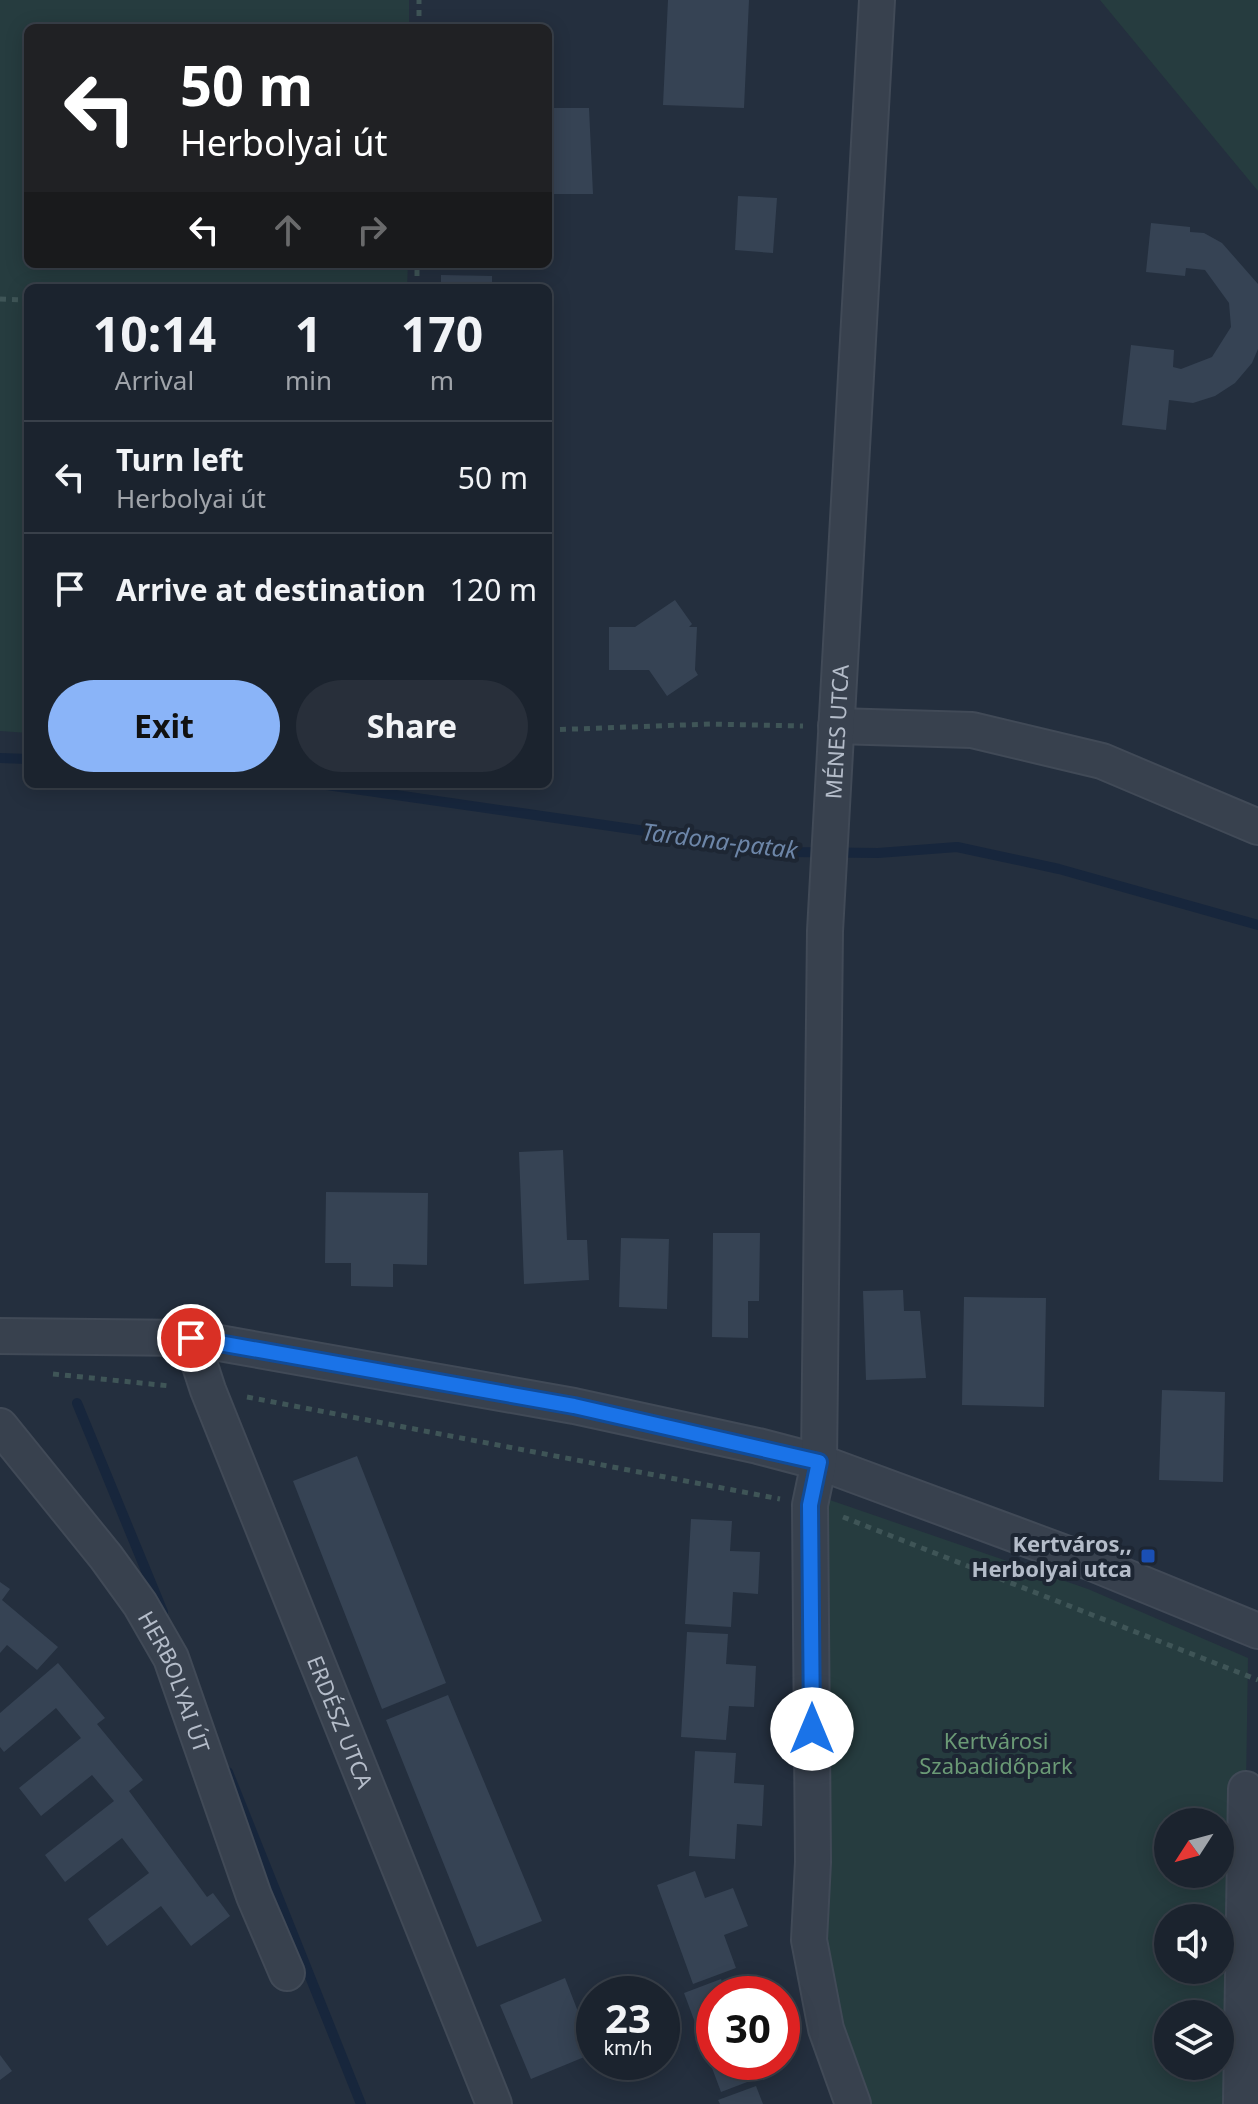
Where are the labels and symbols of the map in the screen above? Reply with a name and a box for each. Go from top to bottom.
street label: MÉNES UTCA [817,663,855,800]
water label: Tardona-patak [640,814,801,866]
pin [157,1304,225,1372]
place label: Kertváros,, Herbolyai utca [972,1528,1132,1583]
marker: Kertváros,, Herbolyai utca [1139,1547,1157,1565]
street label: HERBOLYAI ÚT [132,1605,218,1756]
street label: ERDÉSZ UTCA [301,1651,381,1793]
position arrow [770,1687,854,1771]
park label: Kertvárosi Szabadidőpark [919,1725,1073,1780]
north arrow [1154,1808,1234,1888]
speed limit sign: 30 [696,1976,800,2080]

